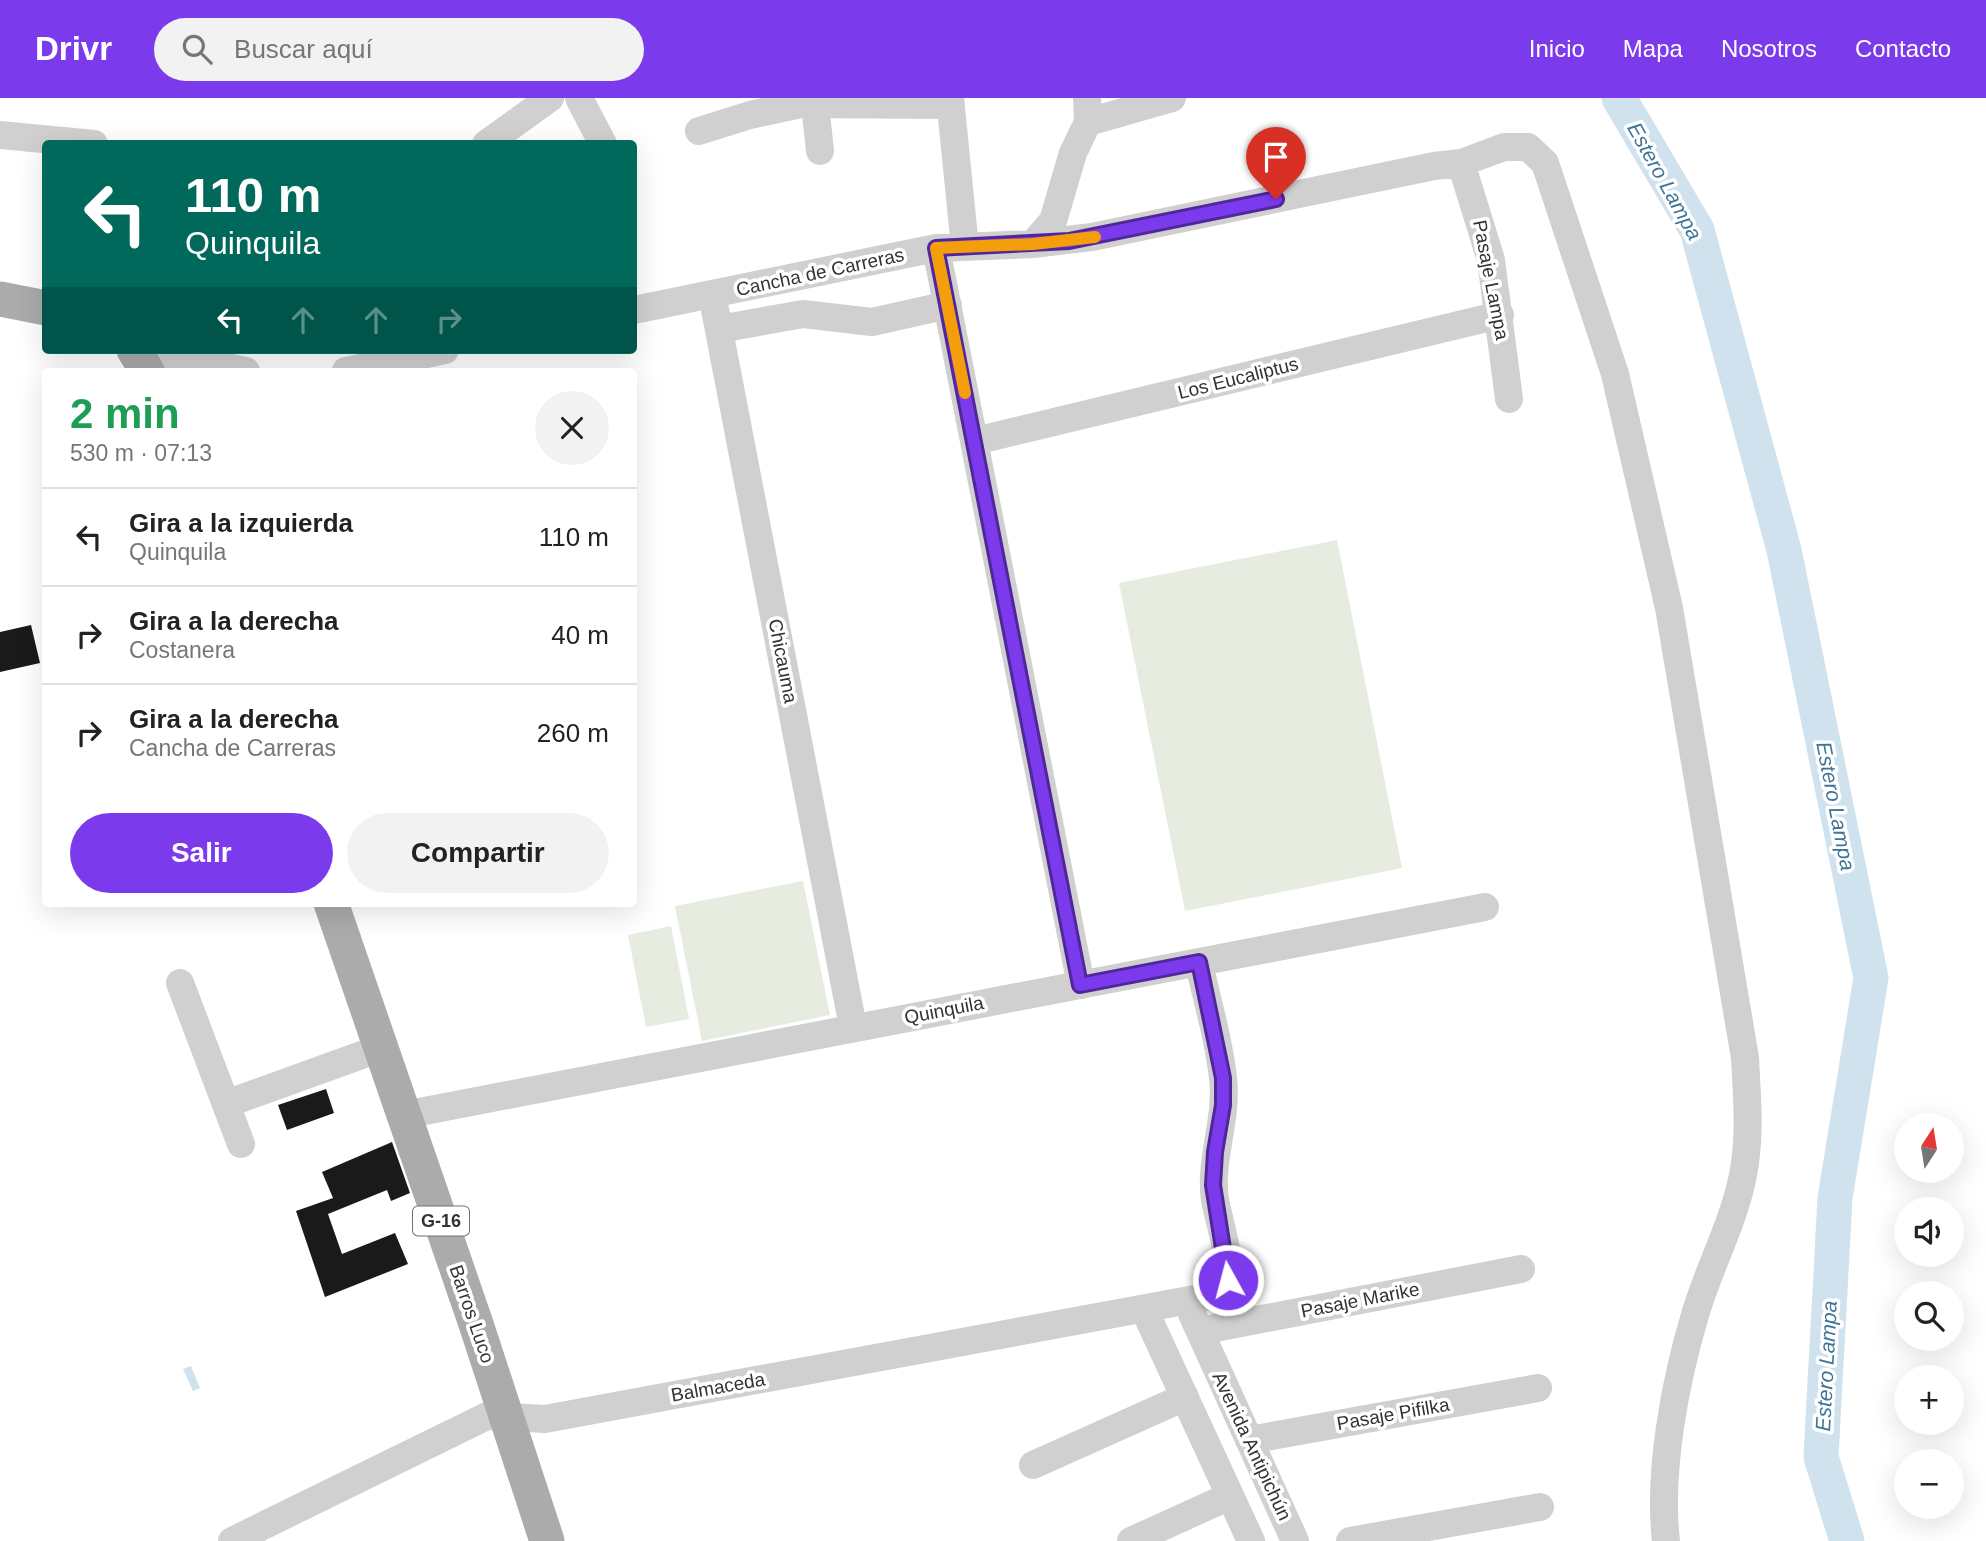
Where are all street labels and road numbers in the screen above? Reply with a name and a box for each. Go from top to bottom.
street label: Pasaje Lampa [1469,218,1513,342]
street label: Cancha de Carreras [734,244,906,300]
street label: Los Eucaliptus [1176,353,1300,403]
street label: Chicauma [765,617,802,705]
street label: Quinquila [903,992,986,1028]
road number: G-16 [413,1206,469,1236]
street label: Barros Luco [445,1262,499,1366]
street label: Pasaje Marike [1299,1278,1421,1322]
street label: Balmaceda [669,1368,767,1406]
street label: Avenida Antipichún [1208,1368,1296,1524]
street label: Pasaje Pifilka [1335,1394,1451,1434]

